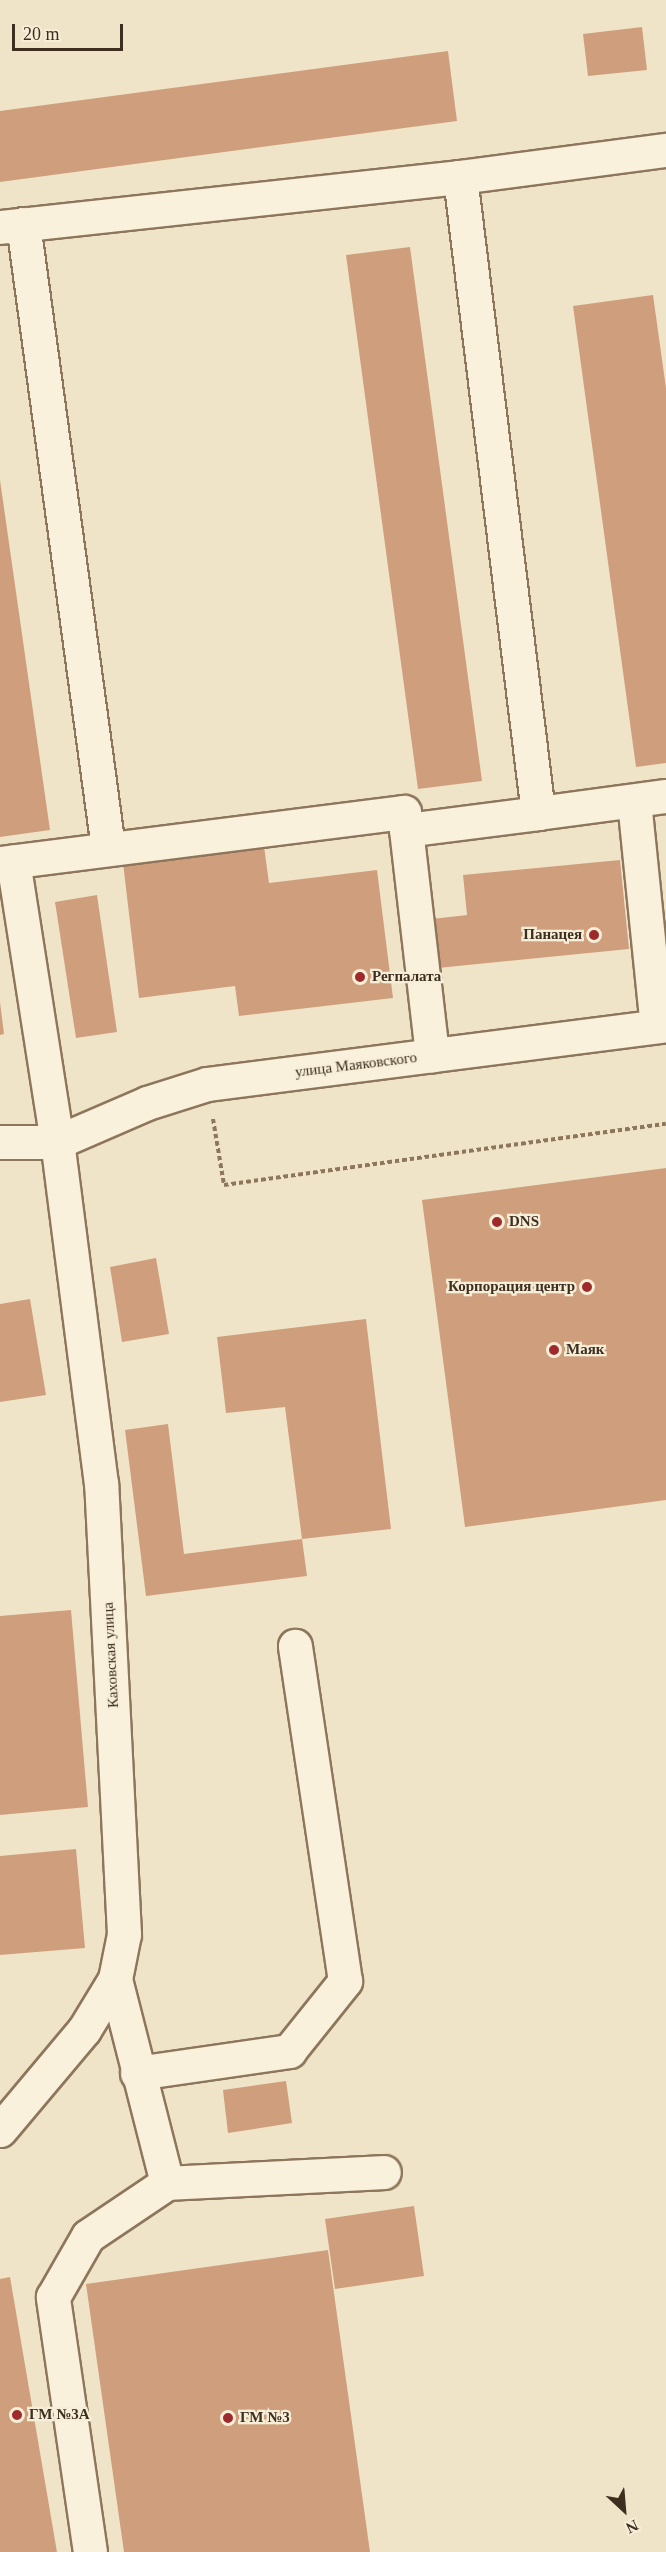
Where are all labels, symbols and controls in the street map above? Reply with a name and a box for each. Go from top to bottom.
scale bar [15,12,126,50]
text: 20 m [23,24,60,44]
place label: Панацея [523,926,582,944]
marker: Панацея [587,928,601,942]
place label: Регпалата [372,968,441,986]
marker: Регпалата [353,970,367,984]
street label: улица Маяковского [294,1049,418,1081]
place label: DNS [509,1213,539,1231]
marker: DNS [490,1215,504,1229]
place label: Корпорация центр [448,1278,575,1296]
marker: Корпорация центр [580,1280,594,1294]
place label: Маяк [566,1341,604,1359]
marker: Маяк [547,1343,561,1357]
street label: Каховская улица [99,1602,123,1708]
place label: ГМ №3А [29,2406,90,2424]
marker: ГМ №3А [10,2408,24,2422]
place label: ГМ №3 [240,2409,290,2427]
marker: ГМ №3 [221,2411,235,2425]
north arrow [594,2480,654,2540]
text: N [623,2516,641,2537]

